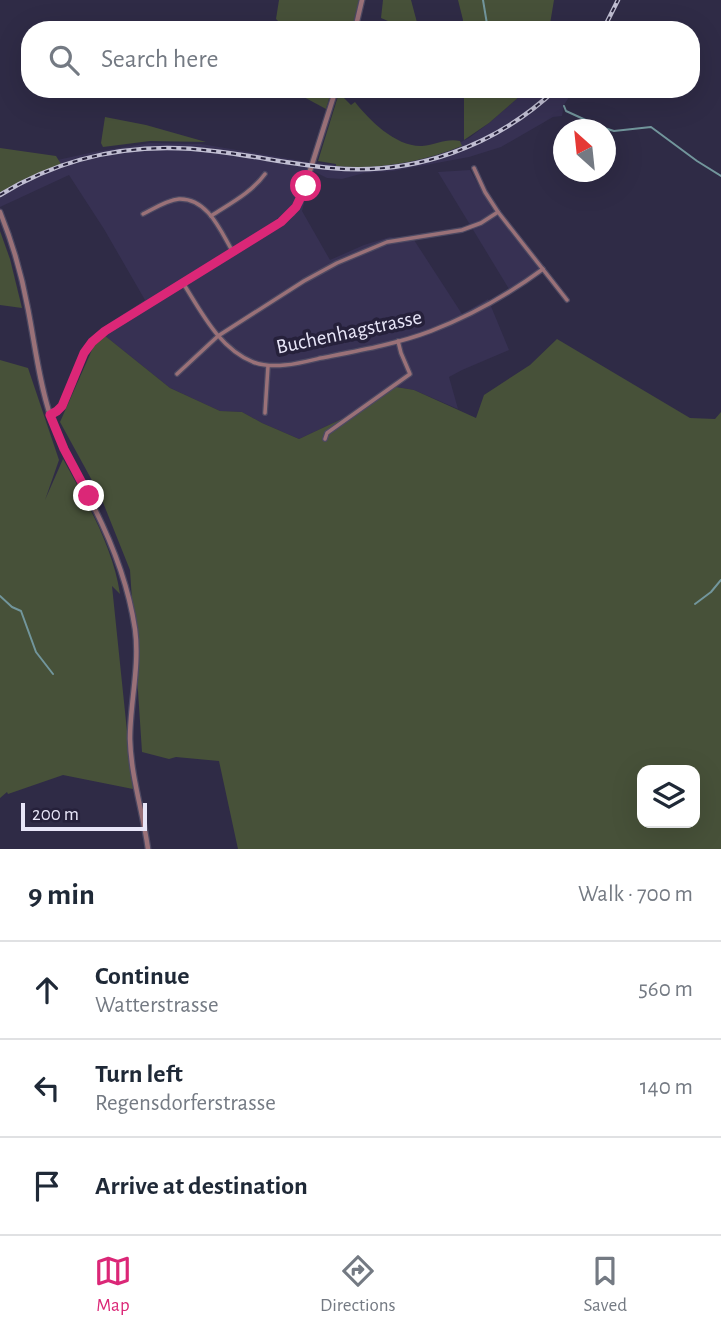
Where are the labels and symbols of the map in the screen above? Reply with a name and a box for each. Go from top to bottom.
north arrow [553,119,616,182]
route start [290,170,321,201]
street label: Buchenhagstrasse [274,306,424,358]
route end [73,480,104,511]
scale bar [21,800,147,832]

